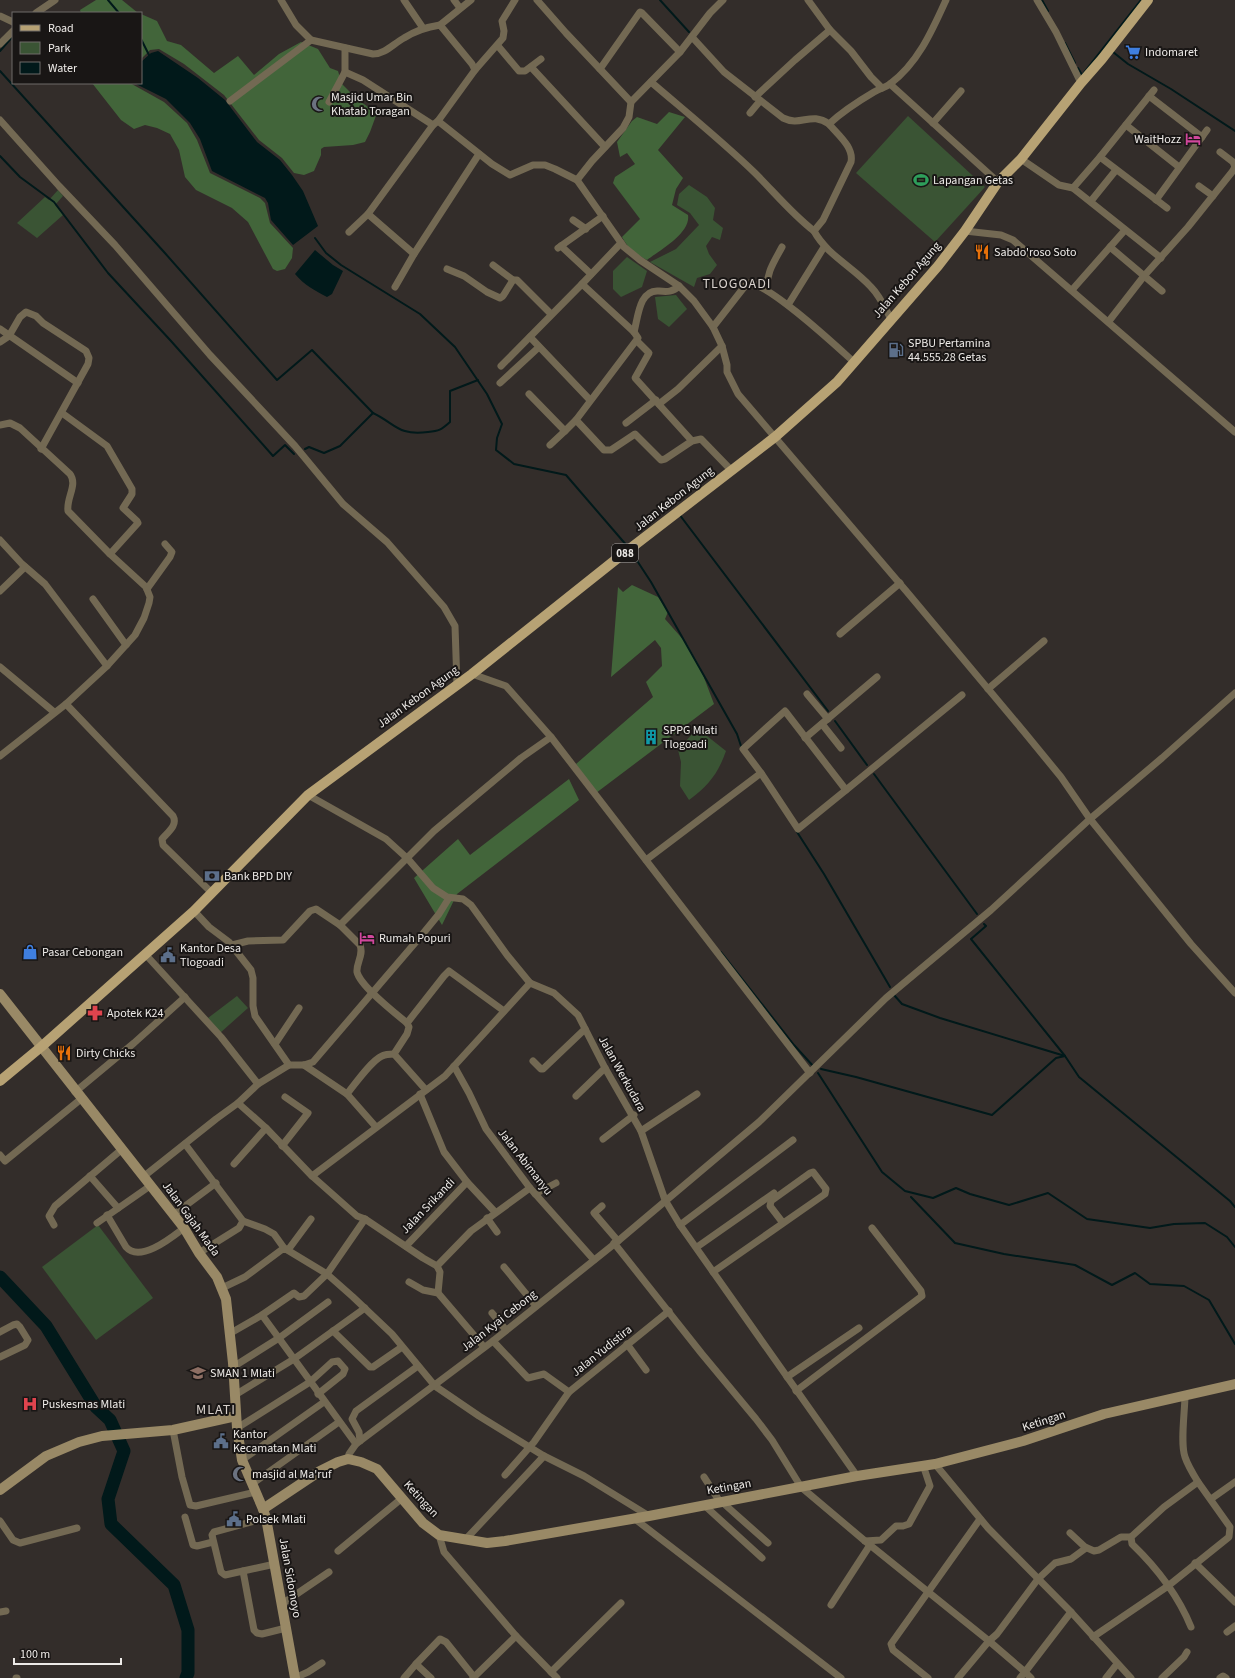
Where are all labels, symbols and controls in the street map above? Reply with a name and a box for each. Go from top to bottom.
legend [12,12,142,84]
text: Road [48,20,74,37]
text: Park [48,40,70,57]
supermarket icon: Indomaret [1124,43,1142,61]
place label: Indomaret [1145,44,1198,61]
text: Water [48,60,78,77]
place label: Masjid Umar Bin Khatab Toragan [331,89,413,120]
mosque icon: Masjid Umar Bin Khatab Toragan [310,95,328,113]
hotel icon: WaitHozz [1184,130,1202,148]
place label: WaitHozz [1134,131,1181,148]
sports icon: Lapangan Getas [912,171,930,189]
place label: Lapangan Getas [933,172,1013,189]
street label: Jalan Kebon Agung [869,238,945,322]
restaurant icon: Sabdo'roso Soto [973,243,991,261]
place label: Sabdo'roso Soto [994,244,1076,261]
district label: TLOGOADI [703,274,771,294]
place label: SPBU Pertamina 44.555.28 Getas [908,335,990,366]
fuel station icon: SPBU Pertamina 44.555.28 Getas [887,341,905,359]
street label: Jalan Kebon Agung [631,463,717,535]
road number: 088 [612,544,638,562]
street label: Jalan Kebon Agung [374,662,462,732]
place label: SPPG Mlati Tlogoadi [663,722,718,753]
building icon: SPPG Mlati Tlogoadi [642,728,660,746]
bank icon: Bank BPD DIY [203,867,221,885]
place label: Bank BPD DIY [224,868,292,885]
hotel icon: Rumah Popuri [358,929,376,947]
place label: Rumah Popuri [379,930,451,947]
place label: Kantor Desa Tlogoadi [180,940,241,971]
shop icon: Pasar Cebongan [21,943,39,961]
place label: Pasar Cebongan [42,944,123,961]
public building icon: Kantor Desa Tlogoadi [159,946,177,964]
pharmacy icon: Apotek K24 [86,1004,104,1022]
place label: Apotek K24 [107,1005,164,1022]
street label: Jalan Werkudara [594,1033,650,1115]
restaurant icon: Dirty Chicks [55,1044,73,1062]
place label: Dirty Chicks [76,1045,135,1062]
street label: Jalan Abimanyu [493,1125,557,1199]
street label: Jalan Srikandi [397,1174,459,1238]
street label: Jalan Gajah Mada [158,1178,224,1260]
street label: Jalan Kyai Cebong [458,1286,540,1356]
street label: Jalan Yudistira [568,1321,636,1381]
school or university icon: SMAN 1 Mlati [189,1364,207,1382]
place label: SMAN 1 Mlati [210,1365,275,1382]
hospital icon: Puskesmas Mlati [21,1395,39,1413]
place label: Puskesmas Mlati [42,1396,125,1413]
district label: MLATI [196,1400,236,1420]
street label: Ketingan [1020,1406,1068,1436]
place label: Kantor Kecamatan Mlati [233,1426,317,1457]
public building icon: Kantor Kecamatan Mlati [212,1432,230,1450]
mosque icon: masjid al Ma'ruf [231,1465,249,1483]
place label: masjid al Ma'ruf [252,1466,332,1483]
street label: Ketingan [705,1475,753,1499]
street label: Ketingan [400,1477,442,1521]
public building icon: Polsek Mlati [225,1510,243,1528]
place label: Polsek Mlati [246,1511,306,1528]
street label: Jalan Sidomoyo [275,1537,305,1619]
scale bar [14,1640,121,1666]
text: 100 m [20,1646,50,1663]

